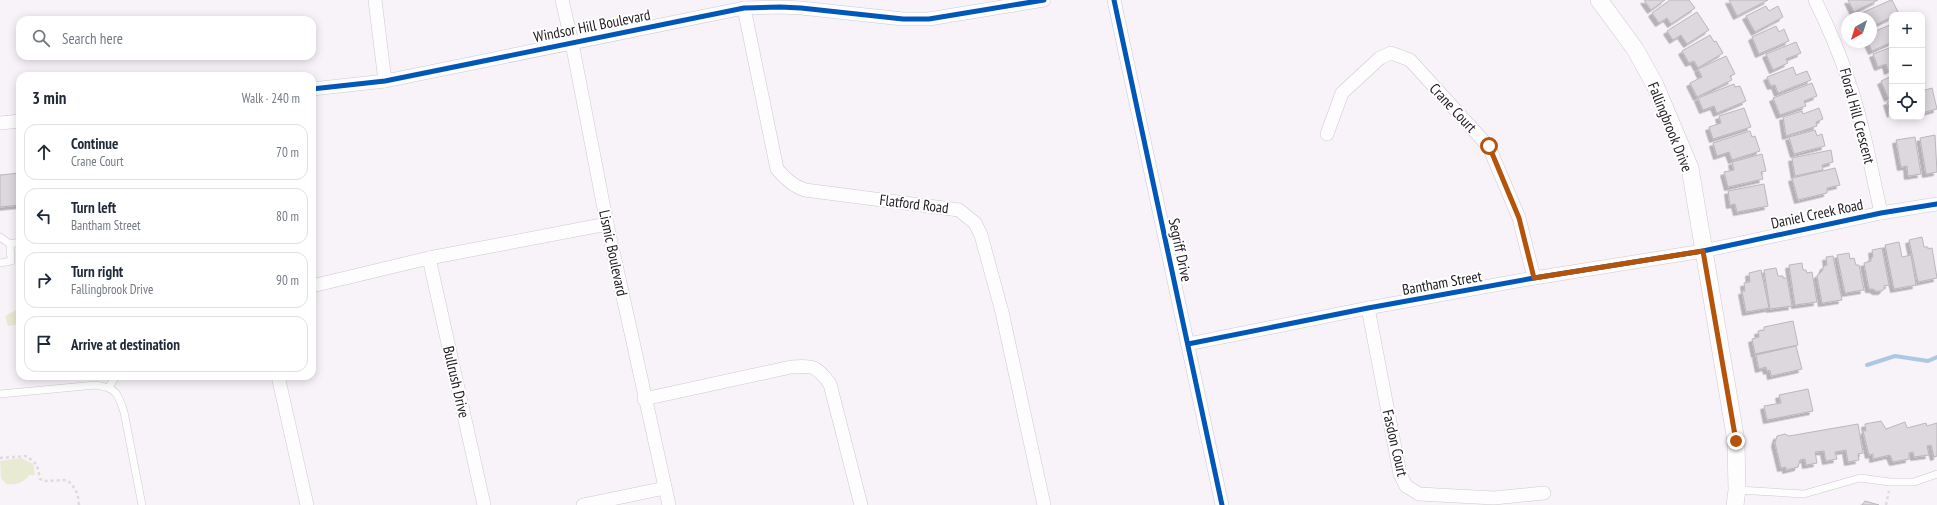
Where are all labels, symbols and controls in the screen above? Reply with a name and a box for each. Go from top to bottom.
street label: Windsor Hill Boulevard [532,5,652,46]
north arrow [1841,12,1877,48]
map controls [1889,12,1925,120]
button: + [1889,12,1925,48]
search box [16,16,316,60]
icon: search [30,27,52,49]
text: Search here [62,29,123,48]
button: − [1889,48,1925,84]
street label: Floral Hill Crescent [1836,66,1879,166]
street label: Crane Court [1426,79,1481,136]
street label: Fallingbrook Drive [1644,79,1697,174]
button: locate [1889,84,1925,120]
text: 3 min [32,87,66,109]
text: Walk · 240 m [242,90,300,107]
text: Continue [71,134,118,153]
route start [1480,137,1498,155]
icon: ahead [33,141,55,163]
text: 70 m [276,144,299,161]
text: Crane Court [71,153,124,170]
street label: Flatford Road [878,190,950,217]
street label: Daniel Creek Road [1769,194,1865,233]
text: Turn left [71,198,116,217]
icon: left [33,205,55,227]
text: 80 m [276,208,299,225]
street label: Lismic Boulevard [595,208,632,298]
street label: Segriff Drive [1164,216,1196,283]
text: Bantham Street [71,217,141,234]
text: Turn right [71,262,123,281]
street label: Bantham Street [1401,266,1483,299]
icon: right [33,269,55,291]
text: 90 m [276,272,299,289]
text: Fallingbrook Drive [71,281,153,298]
icon: arrive [33,333,55,355]
text: Arrive at destination [71,335,180,354]
street label: Bullrush Drive [439,344,474,420]
street label: Fasdon Court [1379,408,1412,478]
route end [1727,432,1745,450]

